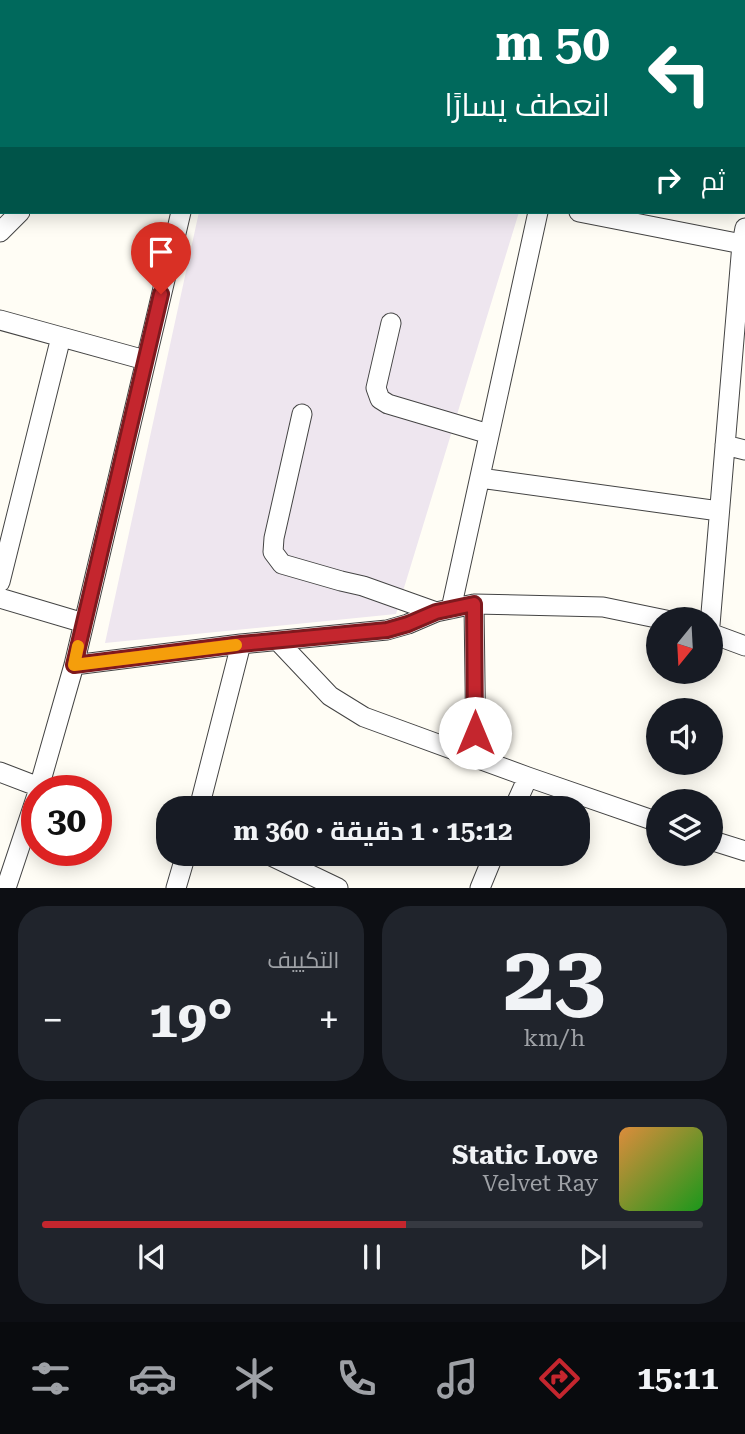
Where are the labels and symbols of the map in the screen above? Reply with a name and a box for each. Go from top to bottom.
pin [131,222,191,294]
north arrow [646,607,723,684]
position arrow [438,696,512,770]
speed limit sign: 30 [21,775,112,866]

